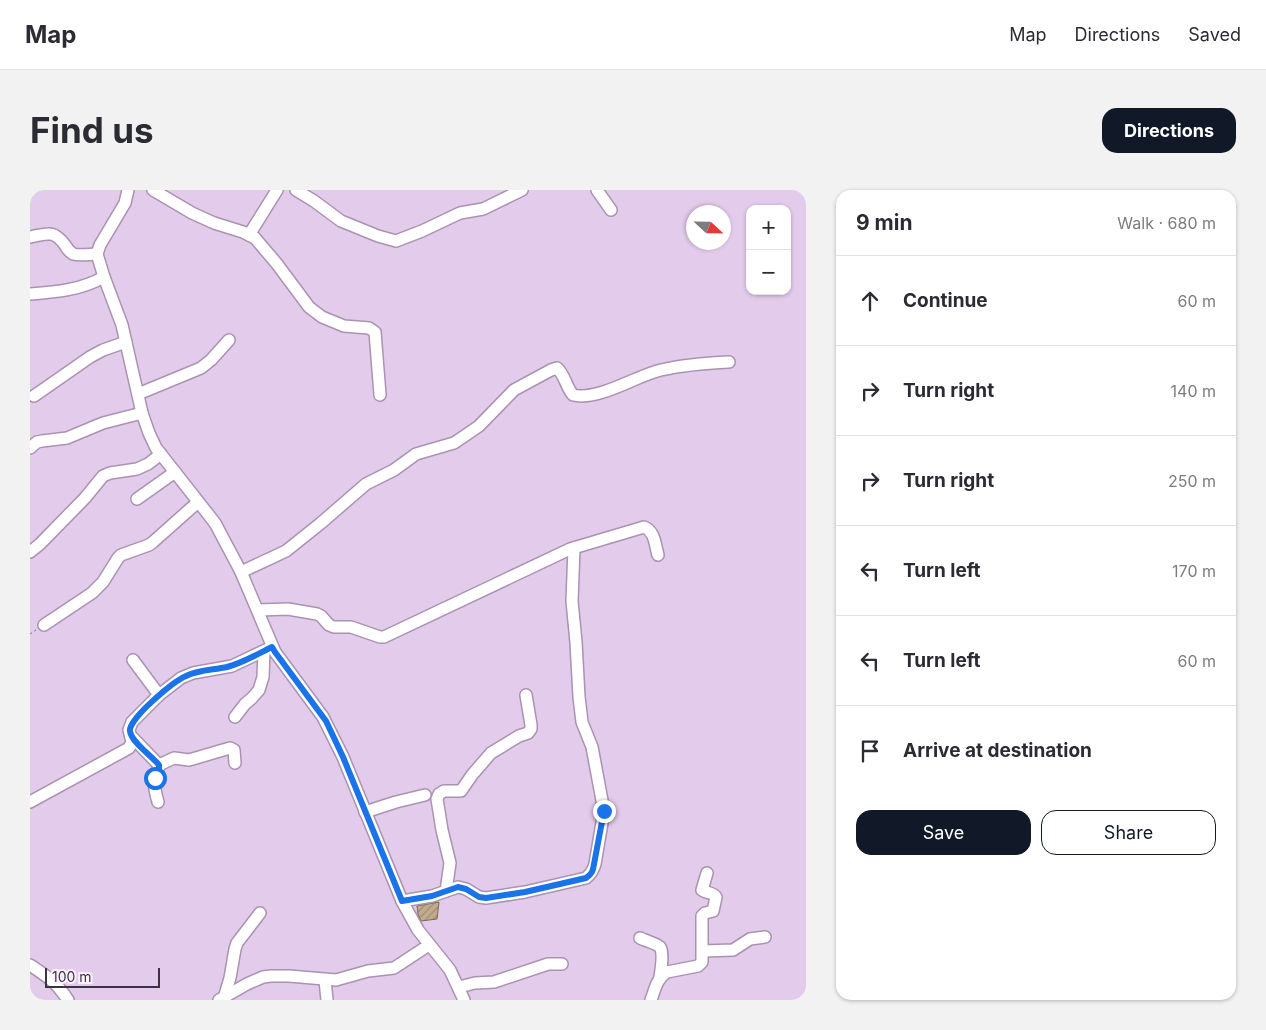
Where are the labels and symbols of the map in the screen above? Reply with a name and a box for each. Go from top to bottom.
north arrow [686,205,731,250]
route start [144,767,167,790]
route end [593,800,616,823]
scale bar [45,965,160,988]

